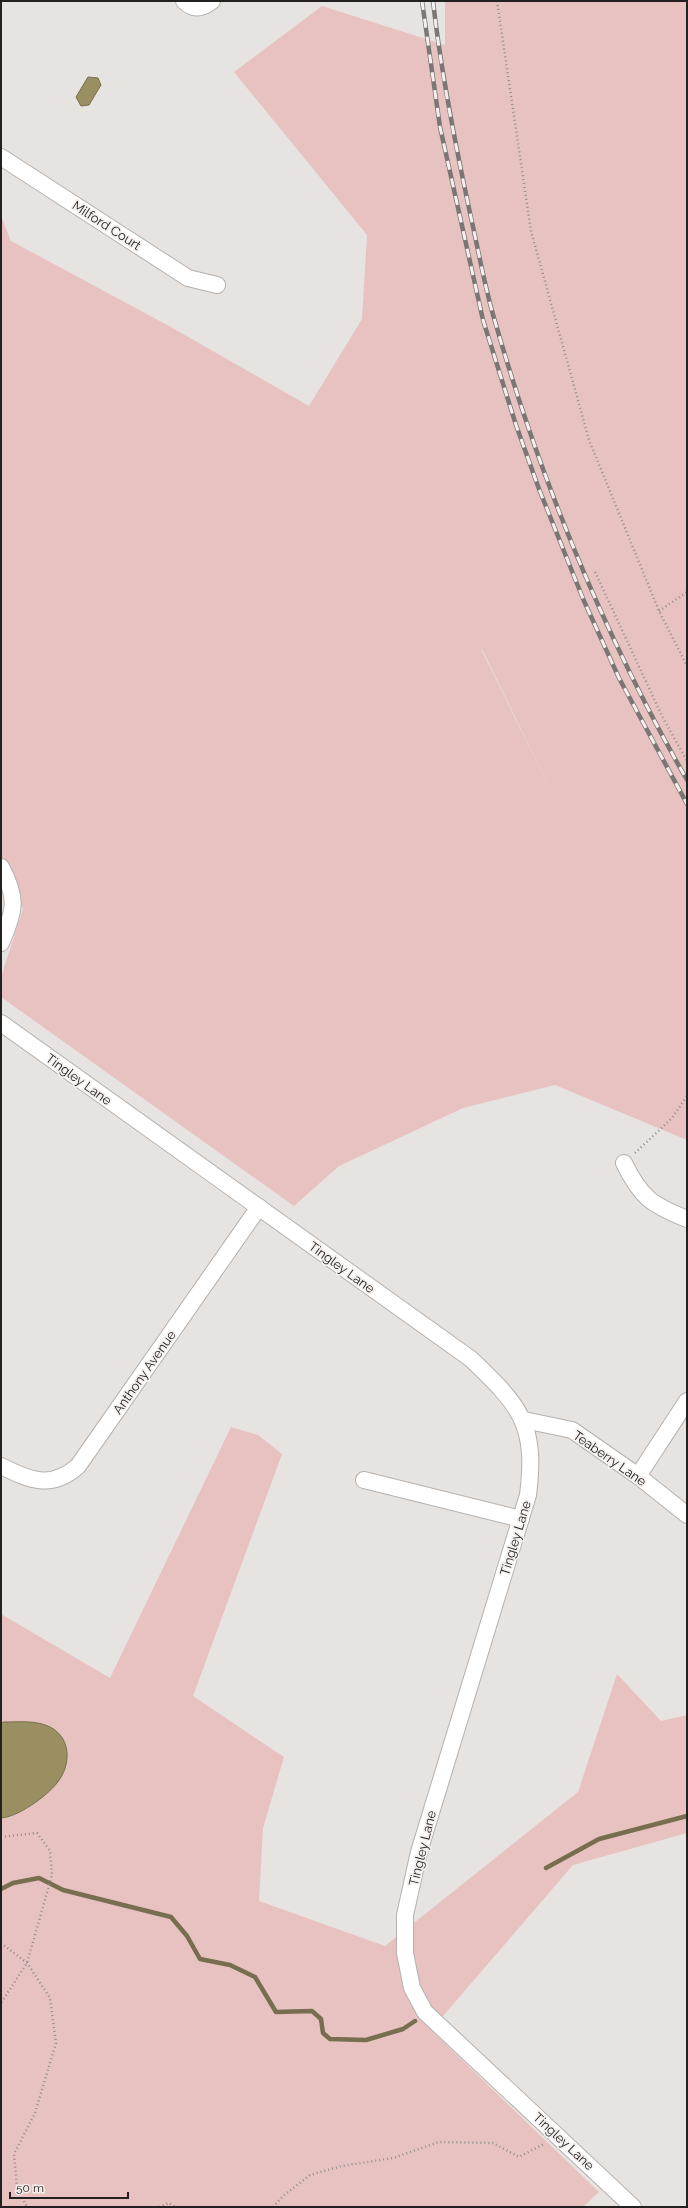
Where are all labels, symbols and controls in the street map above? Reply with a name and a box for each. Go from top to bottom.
street label: Milford Court [70,198,144,253]
street label: Tingley Lane [43,1051,115,1108]
street label: Tingley Lane [306,1239,378,1296]
street label: Anthony Avenue [110,1327,179,1417]
street label: Teaberry Lane [570,1428,649,1489]
street label: Tingley Lane [497,1499,534,1577]
street label: Tingley Lane [406,1808,439,1887]
street label: Tingley Lane [530,2110,597,2173]
scale bar [10,2174,128,2200]
text: 50 m [16,2181,44,2195]

